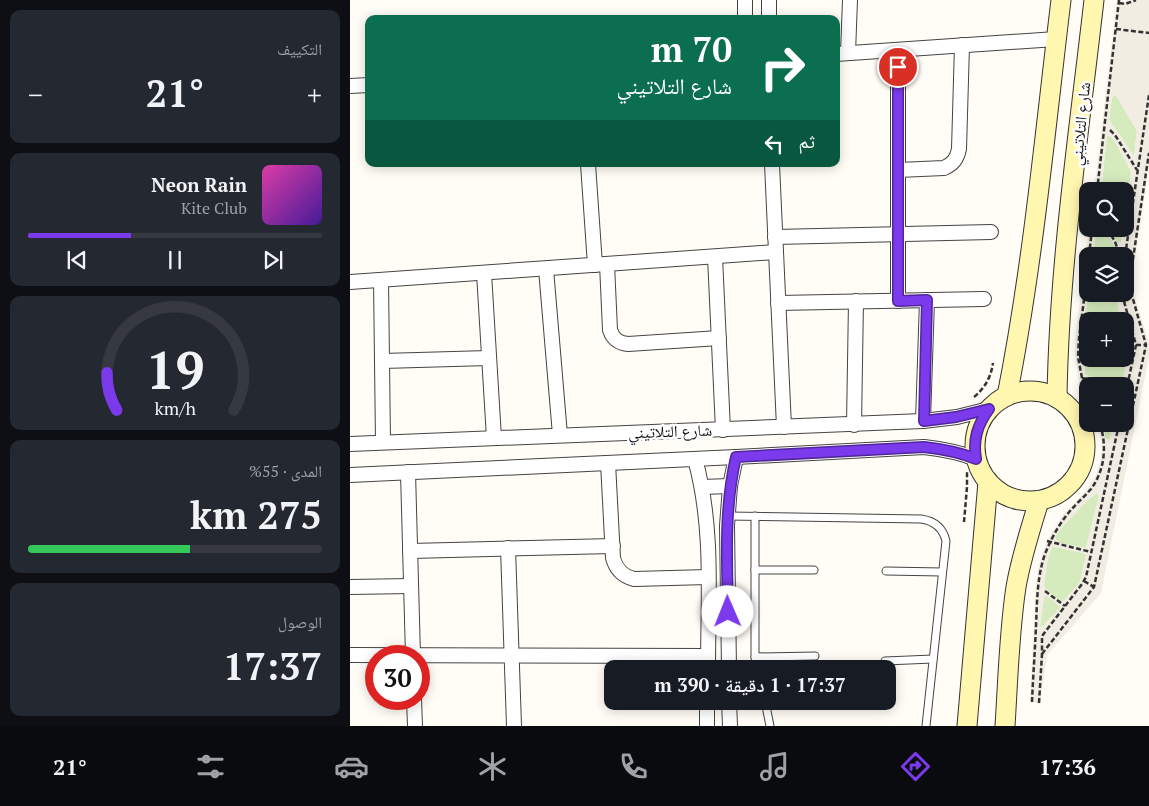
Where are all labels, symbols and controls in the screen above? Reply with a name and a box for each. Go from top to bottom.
text: 70 m [651,26,732,72]
icon: right [750,35,815,100]
text: التكييف [277,38,322,60]
pin [877,46,919,88]
icon: arrive [884,53,912,81]
text: 21° [146,68,204,118]
text: شارع التلاتيني [617,71,732,100]
text: − [28,76,43,113]
text: + [307,76,322,113]
street label: شارع التلاتيني [1065,81,1097,167]
text: ثم [798,128,815,153]
icon: left [760,130,788,158]
text: Neon Rain [151,172,247,197]
map controls [1079,182,1134,432]
button: search [1079,182,1134,237]
text: Kite Club [181,197,247,219]
icon: previous [63,246,91,274]
icon: pause [161,246,189,274]
icon: next [259,246,287,274]
button: layers [1079,247,1134,302]
button: + [1079,312,1134,367]
text: 19 [146,335,204,404]
button: − [1079,377,1134,432]
text: km/h [154,396,196,420]
street label: شارع التلاتيني [628,419,712,446]
text: المدى · 55% [249,460,322,482]
text: 275 km [190,490,322,540]
position arrow [701,585,753,637]
text: الوصول [278,611,322,633]
text: 17:37 [223,641,322,691]
speed limit sign: 30 [365,645,430,710]
text: 17:37 · 1 دقيقة · 390 m [654,672,846,697]
icon: filters [193,749,228,784]
icon: car [334,749,369,784]
icon: climate [475,749,510,784]
icon: phone [616,749,651,784]
icon: music [757,749,792,784]
icon: directions [898,749,933,784]
text: 21° [53,752,87,781]
text: 17:36 [1039,752,1096,781]

